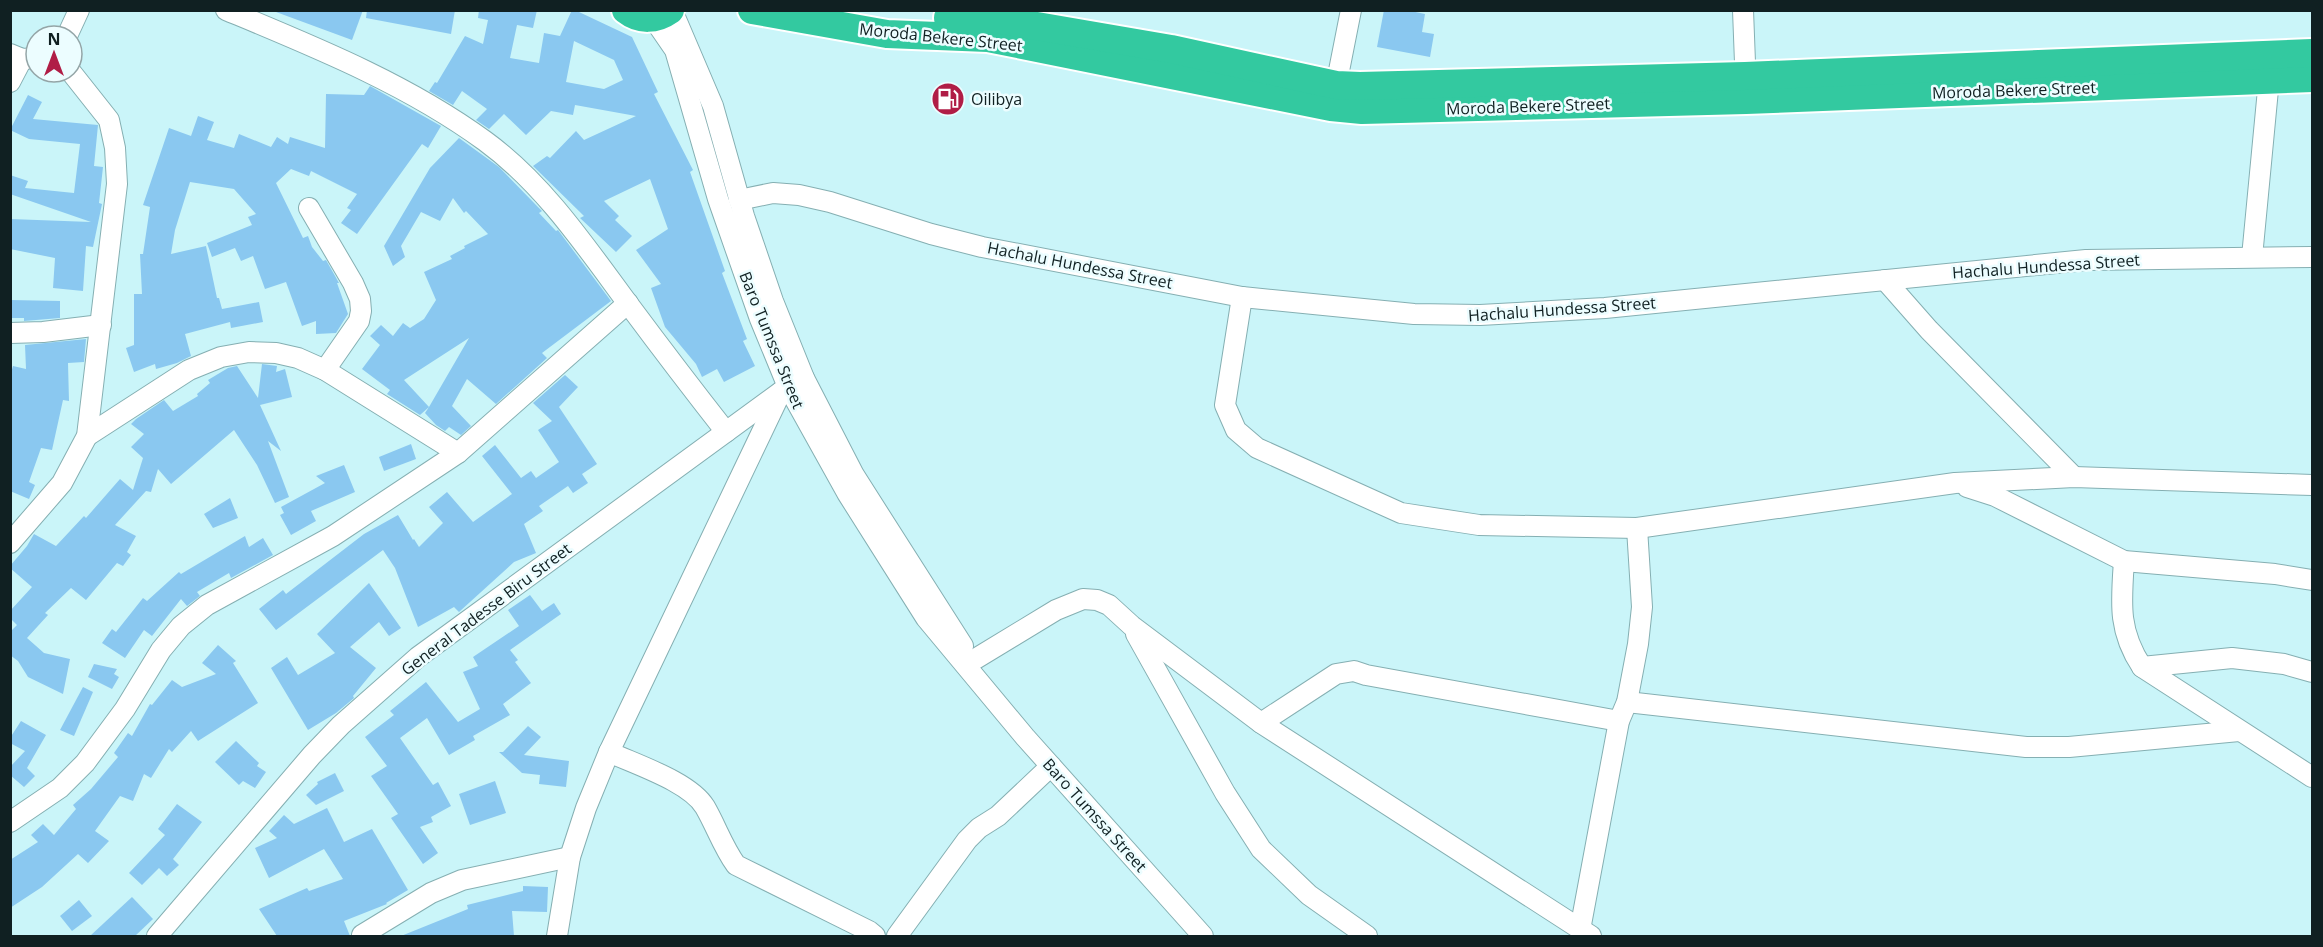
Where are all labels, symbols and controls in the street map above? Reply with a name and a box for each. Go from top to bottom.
street label: Moroda Bekere Street [858,17,1024,57]
north arrow [24,24,84,84]
text: N [47,28,61,50]
street label: Moroda Bekere Street [1932,76,2097,104]
fuel station icon: Oilibya [930,81,966,117]
place label: Oilibya [971,88,1022,110]
street label: Moroda Bekere Street [1446,92,1611,120]
street label: Hachalu Hundessa Street [986,236,1175,294]
street label: Hachalu Hundessa Street [1951,248,2141,284]
street label: Baro Tumssa Street [734,268,810,412]
street label: Hachalu Hundessa Street [1467,291,1657,327]
street label: General Tadesse Biru Street [397,538,576,680]
street label: Baro Tumssa Street [1038,753,1152,877]

